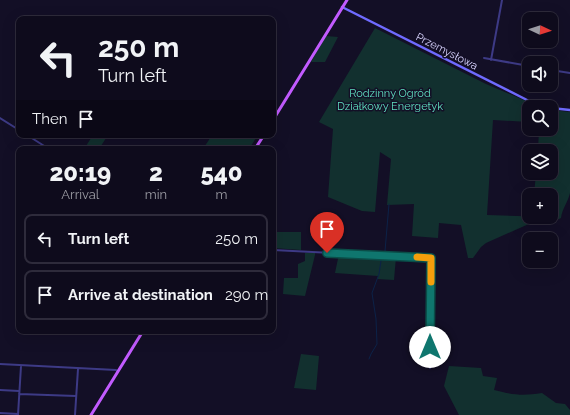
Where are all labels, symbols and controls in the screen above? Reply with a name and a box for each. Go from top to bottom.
north arrow [522,12,558,48]
map controls [522,12,558,268]
street label: Przemysłowa [414,30,480,73]
text: 250 m [98,31,179,64]
icon: left [32,32,84,84]
button: sound [522,56,558,92]
text: Turn left [98,65,167,86]
park label: Rodzinny Ogród Działkowy Energetyk [337,87,443,113]
button: search [522,100,558,136]
icon: arrive [75,108,97,130]
text: Then [32,110,67,128]
button: layers [522,144,558,180]
text: 20:19 [49,158,111,187]
text: 2 [149,158,163,187]
text: 540 [201,158,243,187]
text: Arrival [61,187,99,202]
text: min [145,187,167,202]
text: m [216,187,228,202]
button: + [522,188,558,224]
pin [310,212,344,253]
icon: arrive [316,218,338,240]
icon: left [34,228,56,250]
text: Turn left [68,230,129,248]
text: 250 m [215,230,258,248]
button: − [522,232,558,268]
icon: arrive [34,284,56,306]
text: Arrive at destination [68,286,213,304]
text: 290 m [225,286,268,304]
position arrow [409,326,451,368]

